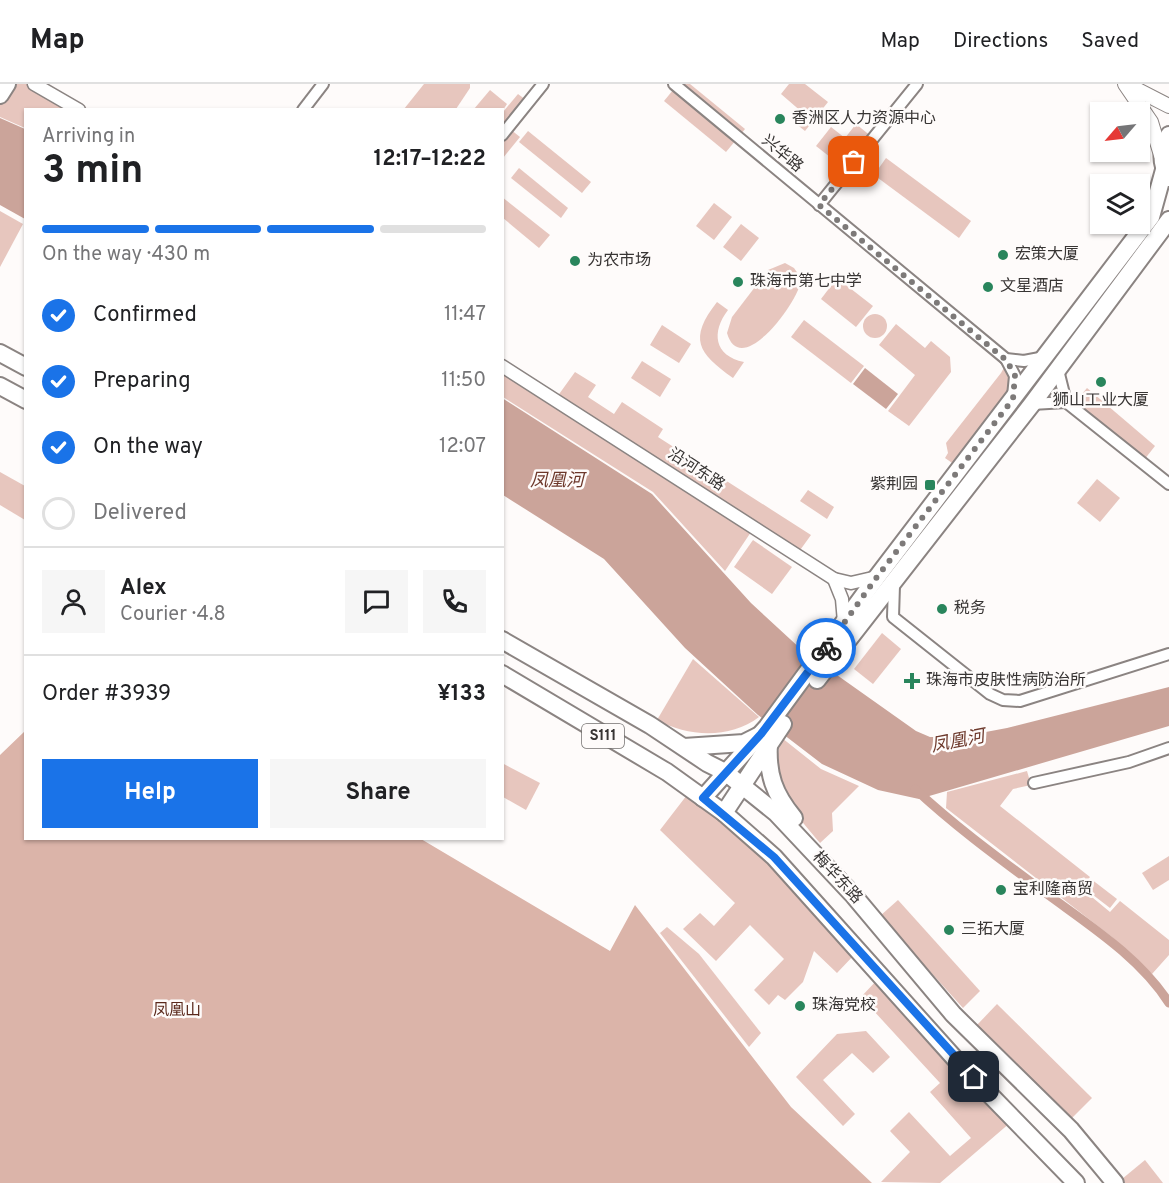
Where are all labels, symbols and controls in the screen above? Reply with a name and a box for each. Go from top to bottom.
text: Map [30,23,85,59]
text: Map [880,28,920,55]
text: Directions [953,28,1048,55]
text: Saved [1081,28,1139,55]
north arrow [1090,102,1150,162]
map controls [1090,102,1150,234]
place label: 香洲区人力资源中心 [792,109,936,129]
marker: 香洲区人力资源中心 [773,112,787,126]
text: Arriving in [42,124,135,150]
street label: 兴华路 [757,131,807,177]
pin [828,136,879,187]
icon: bag [837,145,870,178]
text: 12:17–12:22 [373,146,486,173]
text: 3 min [42,148,143,197]
button: layers [1090,174,1150,234]
text: On the way · 430 m [42,242,210,268]
place label: 宏策大厦 [1015,245,1079,265]
marker: 宏策大厦 [996,248,1010,262]
place label: 为农市场 [587,251,651,271]
marker: 为农市场 [568,254,582,268]
place label: 珠海市第七中学 [750,272,862,292]
marker: 珠海市第七中学 [731,275,745,289]
place label: 文星酒店 [1000,277,1064,297]
marker: 文星酒店 [981,280,995,294]
icon: check [42,299,75,332]
text: Confirmed [93,302,197,329]
text: 11:47 [444,302,486,328]
icon: check [42,365,75,398]
text: Preparing [93,368,191,395]
text: 11:50 [441,368,486,394]
marker: 狮山工业大厦 [1094,375,1108,389]
place label: 狮山工业大厦 [1053,391,1149,411]
icon: check [42,431,75,464]
text: On the way [93,434,203,461]
text: 12:07 [439,434,486,460]
street label: 沿河东路 [664,444,728,496]
water label: 凤凰河 [530,470,587,493]
place label: 紫荆园 [870,475,918,495]
marker: 紫荆园 [923,478,937,492]
text: Delivered [93,500,187,527]
button: person [42,570,105,633]
button: chat [345,570,408,633]
button: phone [423,570,486,633]
text: Alex [120,575,167,602]
place label: 税务 [954,599,986,619]
text: Courier · 4.8 [120,602,226,628]
marker: 税务 [935,602,949,616]
courier [796,618,856,678]
icon: bike [810,632,843,665]
place label: 珠海市皮肤性病防治所 [926,671,1086,691]
marker: 珠海市皮肤性病防治所 [903,672,921,690]
text: Order #3939 [42,681,171,708]
text: ¥133 [437,681,486,708]
road number: S111 [582,724,624,748]
water label: 凤凰河 [929,725,990,758]
button: Help [42,759,258,828]
button: Share [270,759,486,828]
street label: 梅华东路 [808,848,866,908]
place label: 宝利隆商贸 [1013,880,1093,900]
marker: 宝利隆商贸 [994,883,1008,897]
place label: 三拓大厦 [961,920,1025,940]
marker: 三拓大厦 [942,923,956,937]
place label: 珠海党校 [812,996,876,1016]
marker: 珠海党校 [793,999,807,1013]
park label: 凤凰山 [153,1001,201,1021]
pin [948,1051,999,1102]
icon: home [957,1060,990,1093]

